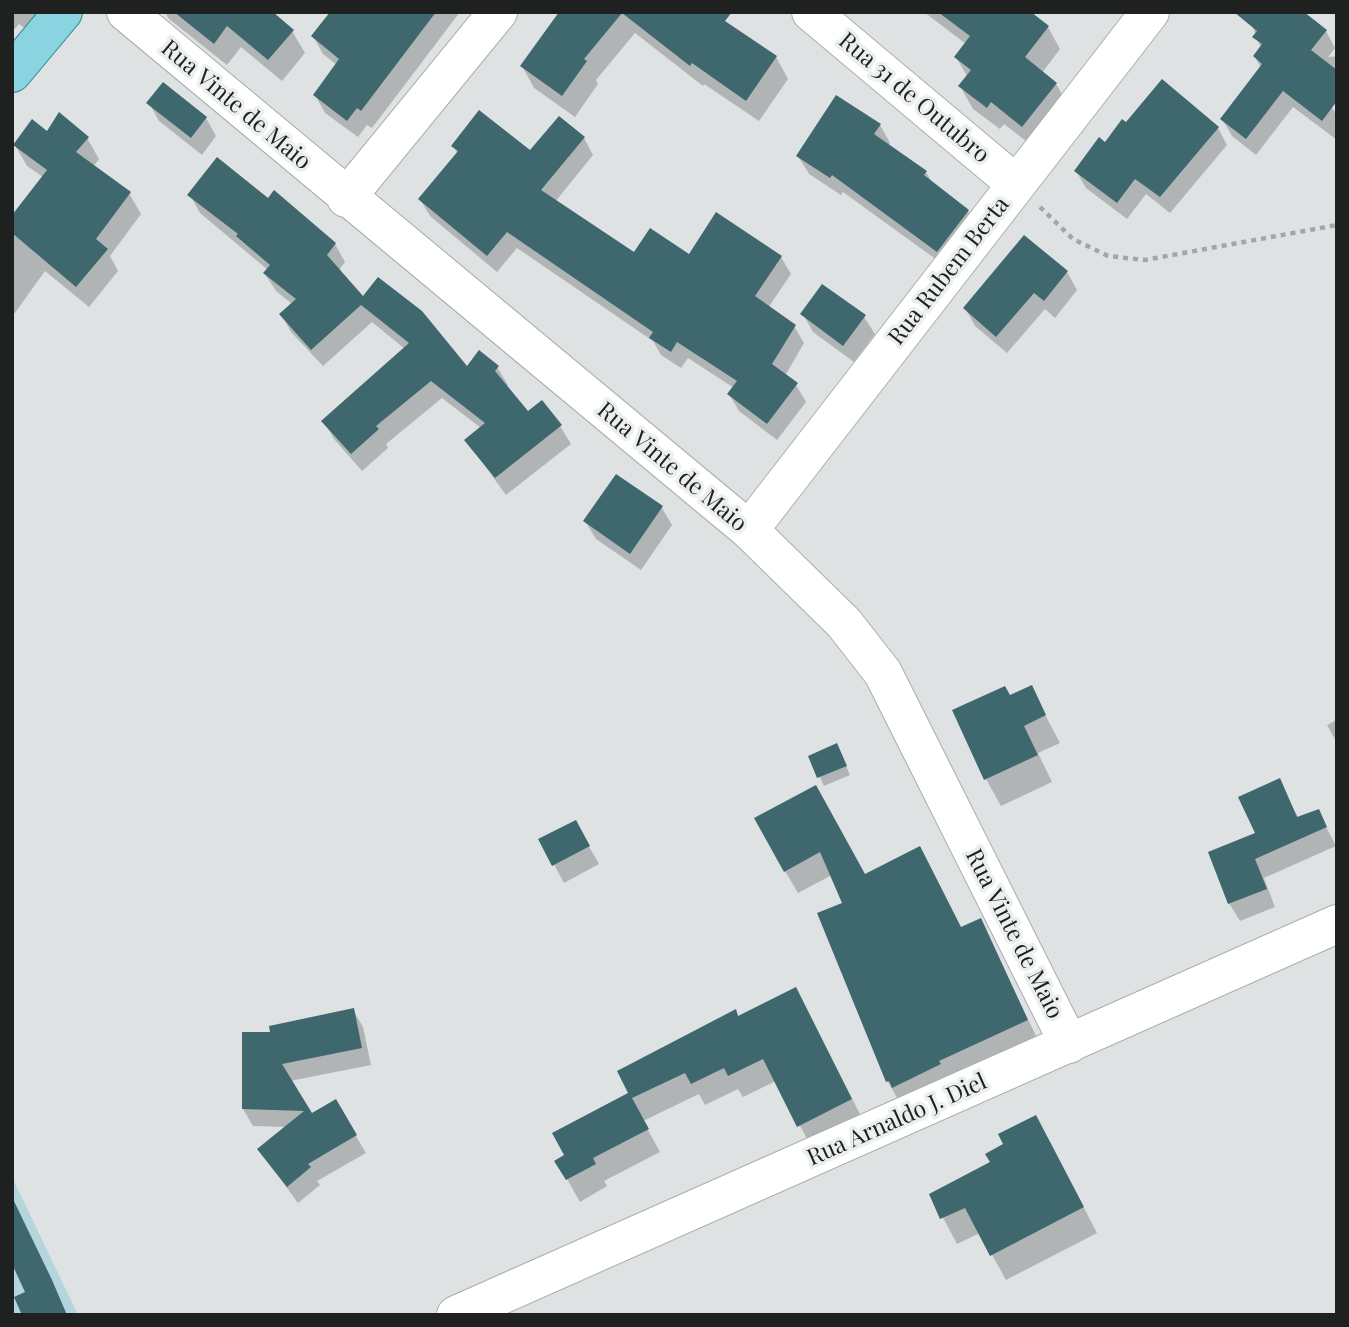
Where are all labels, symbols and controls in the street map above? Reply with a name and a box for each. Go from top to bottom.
street label: Rua 31 de Outubro [833,27,995,169]
street label: Rua Vinte de Maio [156,34,316,176]
street label: Rua Rubem Berta [883,191,1015,351]
street label: Rua Vinte de Maio [592,396,752,538]
street label: Rua Vinte de Maio [959,845,1069,1023]
street label: Rua Arnaldo J. Diel [803,1068,991,1172]

